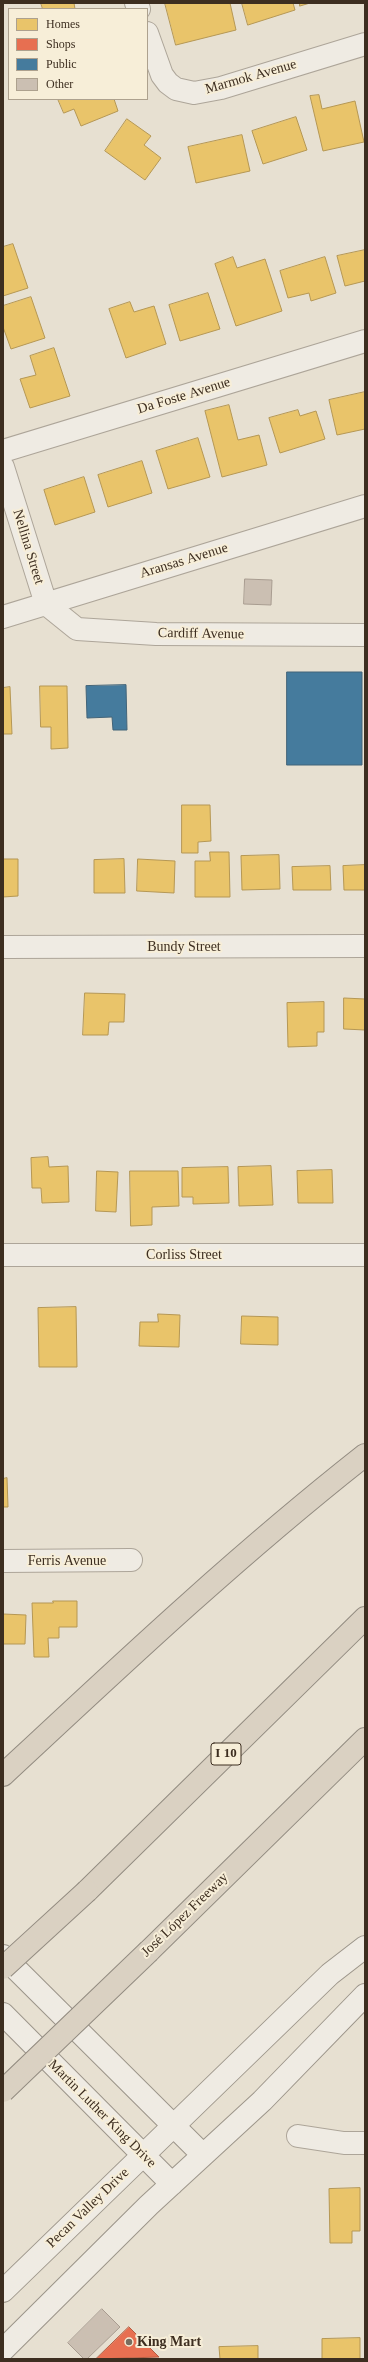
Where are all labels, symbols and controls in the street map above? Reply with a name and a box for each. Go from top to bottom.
legend [8,8,148,100]
text: Homes [46,17,80,31]
text: Shops [46,37,75,51]
street label: Marmok Avenue [203,56,299,98]
text: Public [46,57,77,71]
text: Other [46,77,73,91]
street label: Da Foste Avenue [136,374,232,418]
street label: Nellina Street [9,508,47,586]
street label: Aransas Avenue [138,540,230,582]
street label: Cardiff Avenue [158,625,244,643]
street label: Bundy Street [147,939,221,955]
street label: Corliss Street [146,1247,222,1263]
street label: Ferris Avenue [28,1553,106,1569]
road number: I 10 [211,1743,241,1765]
street label: José López Freeway [138,1869,232,1961]
street label: Martin Luther King Drive [45,2057,159,2171]
street label: Pecan Valley Drive [43,2164,133,2252]
place label: King Mart [137,2334,201,2350]
marker: King Mart [124,2337,134,2347]

